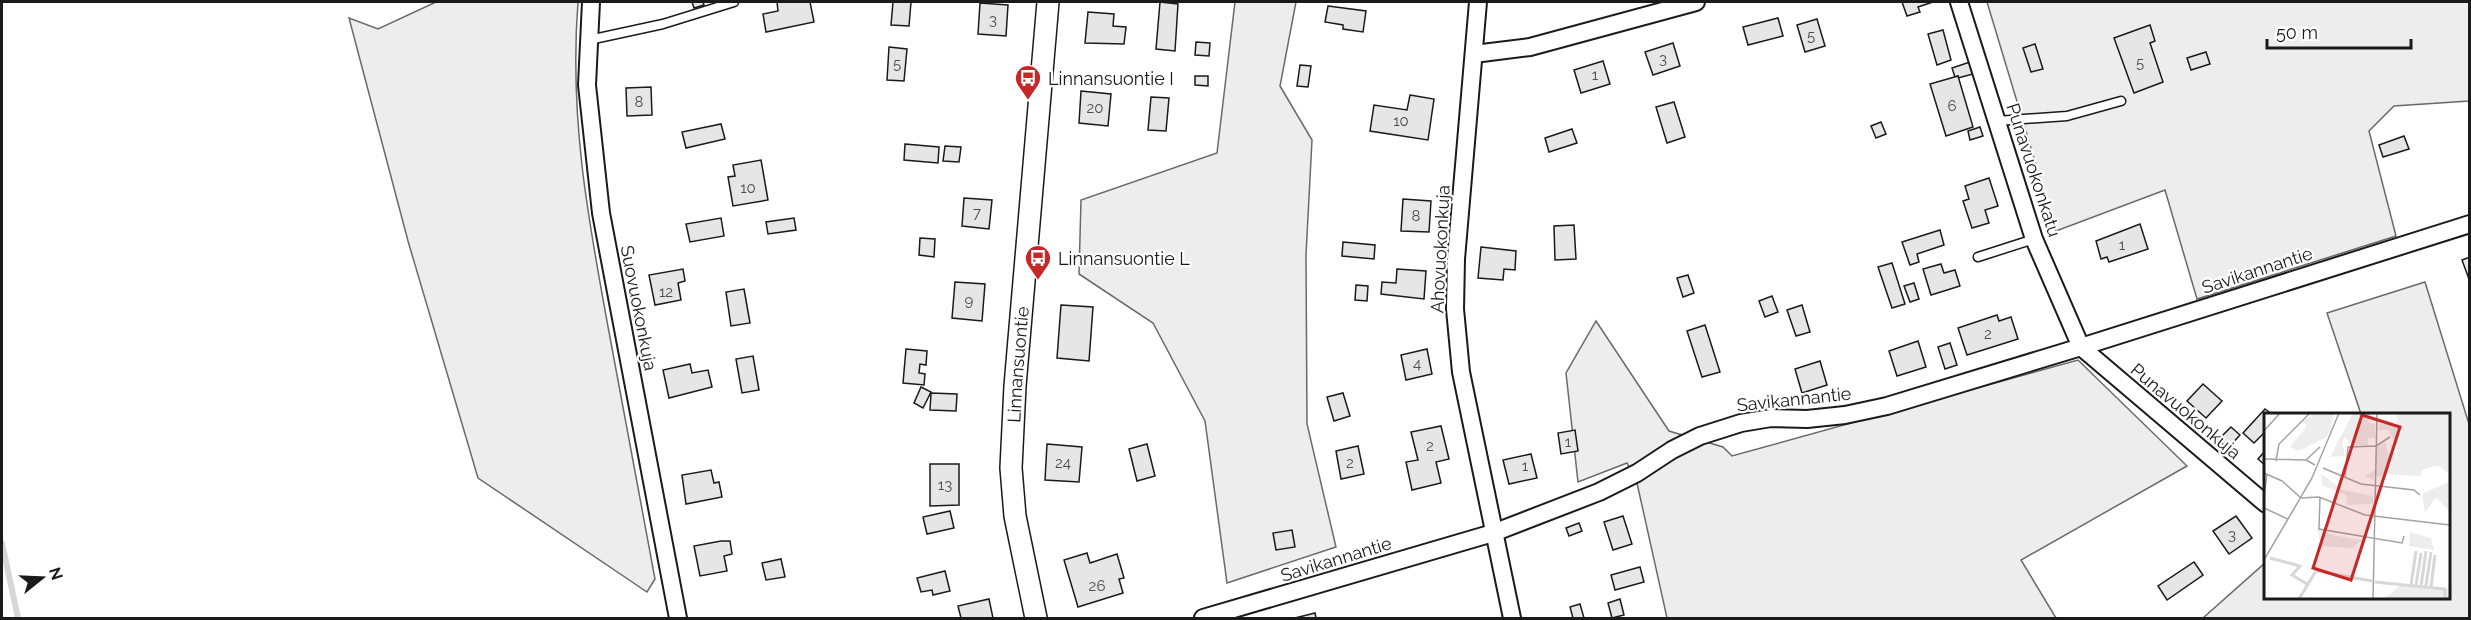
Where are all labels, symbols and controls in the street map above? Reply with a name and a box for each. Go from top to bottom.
house number: 3 [989,11,997,29]
scale bar [2267,12,2411,50]
text: 50 m [2276,22,2318,43]
house number: 5 [1807,27,1815,45]
house number: 3 [1659,50,1667,68]
house number: 5 [2136,54,2144,72]
house number: 5 [893,55,901,73]
bus stop icon: Linnansuontie I [1013,63,1043,101]
house number: 1 [1592,66,1599,84]
place label: Linnansuontie I [1048,68,1174,89]
house number: 8 [635,93,644,111]
house number: 6 [1947,97,1957,115]
house number: 20 [1087,99,1104,117]
street label: Punavuokonkatu [2003,101,2065,239]
house number: 10 [1393,112,1409,130]
house number: 10 [740,179,756,197]
street label: Ahovuokonkuja [1426,184,1454,314]
house number: 7 [973,204,981,222]
house number: 8 [1412,207,1421,225]
house number: 1 [2119,236,2126,254]
street label: Savikannantie [2199,242,2315,298]
street label: Suovuokonkuja [617,243,661,373]
bus stop icon: Linnansuontie L [1023,243,1053,281]
place label: Linnansuontie L [1058,248,1190,269]
house number: 12 [659,283,673,301]
house number: 9 [965,292,974,310]
street label: Linnansuontie [1003,305,1032,423]
house number: 2 [1984,325,1992,343]
house number: 4 [1413,355,1421,373]
street label: Punavuokonkuja [2127,359,2245,463]
street label: Savikannantie [1736,383,1853,415]
inset map [2264,413,2450,599]
house number: 1 [1565,433,1572,451]
house number: 2 [1426,437,1434,455]
house number: 24 [1055,454,1071,472]
house number: 2 [1346,454,1354,472]
house number: 1 [1522,457,1529,475]
house number: 13 [938,476,952,494]
house number: 3 [2228,526,2236,544]
street label: Savikannantie [1278,532,1394,586]
north arrow [12,548,72,608]
text: N [45,565,67,582]
house number: 26 [1089,577,1105,595]

